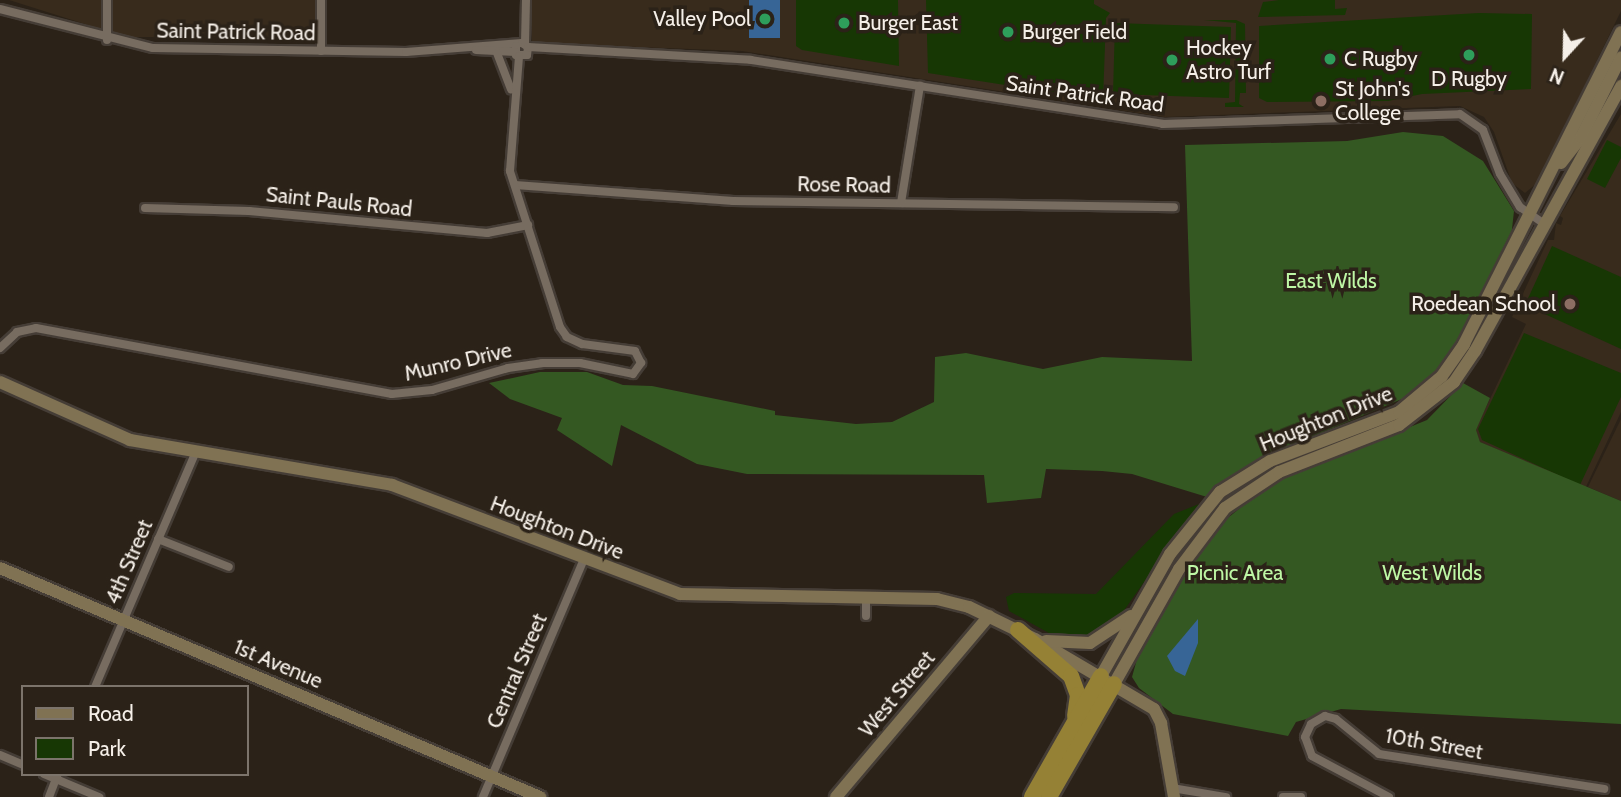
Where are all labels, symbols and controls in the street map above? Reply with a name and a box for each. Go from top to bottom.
place label: Valley Pool [653,6,751,32]
place label: Burger East [858,10,958,36]
marker: Valley Pool [757,11,773,27]
marker: Burger East [836,15,852,31]
street label: Saint Patrick Road [156,18,316,46]
place label: Burger Field [1022,19,1127,45]
north arrow [1530,21,1600,91]
marker: Burger Field [1000,24,1016,40]
place label: Hockey Astro Turf [1186,35,1271,85]
place label: C Rugby [1344,46,1418,72]
marker: D Rugby [1461,47,1477,63]
marker: C Rugby [1322,51,1338,67]
marker: Hockey Astro Turf [1164,52,1180,68]
text: N [1546,63,1567,89]
place label: D Rugby [1431,66,1507,92]
street label: Saint Patrick Road [1004,70,1166,118]
place label: St John's College [1335,76,1410,126]
marker: St John's College [1313,93,1329,109]
street label: Rose Road [797,172,891,198]
street label: Saint Pauls Road [265,182,413,222]
park label: East Wilds [1285,268,1377,294]
place label: Roedean School [1411,291,1556,317]
marker: Roedean School [1562,296,1578,312]
street label: Munro Drive [402,337,514,387]
street label: Houghton Drive [1256,381,1396,457]
street label: Houghton Drive [487,491,627,565]
street label: 4th Street [100,516,158,608]
park label: Picnic Area [1187,560,1283,586]
park label: West Wilds [1382,560,1482,586]
street label: Central Street [482,610,552,732]
street label: 1st Avenue [230,634,326,694]
street label: West Street [854,646,940,742]
legend [21,685,248,776]
text: Road [88,701,134,726]
street label: 10th Street [1383,723,1485,765]
text: Park [88,736,126,761]

